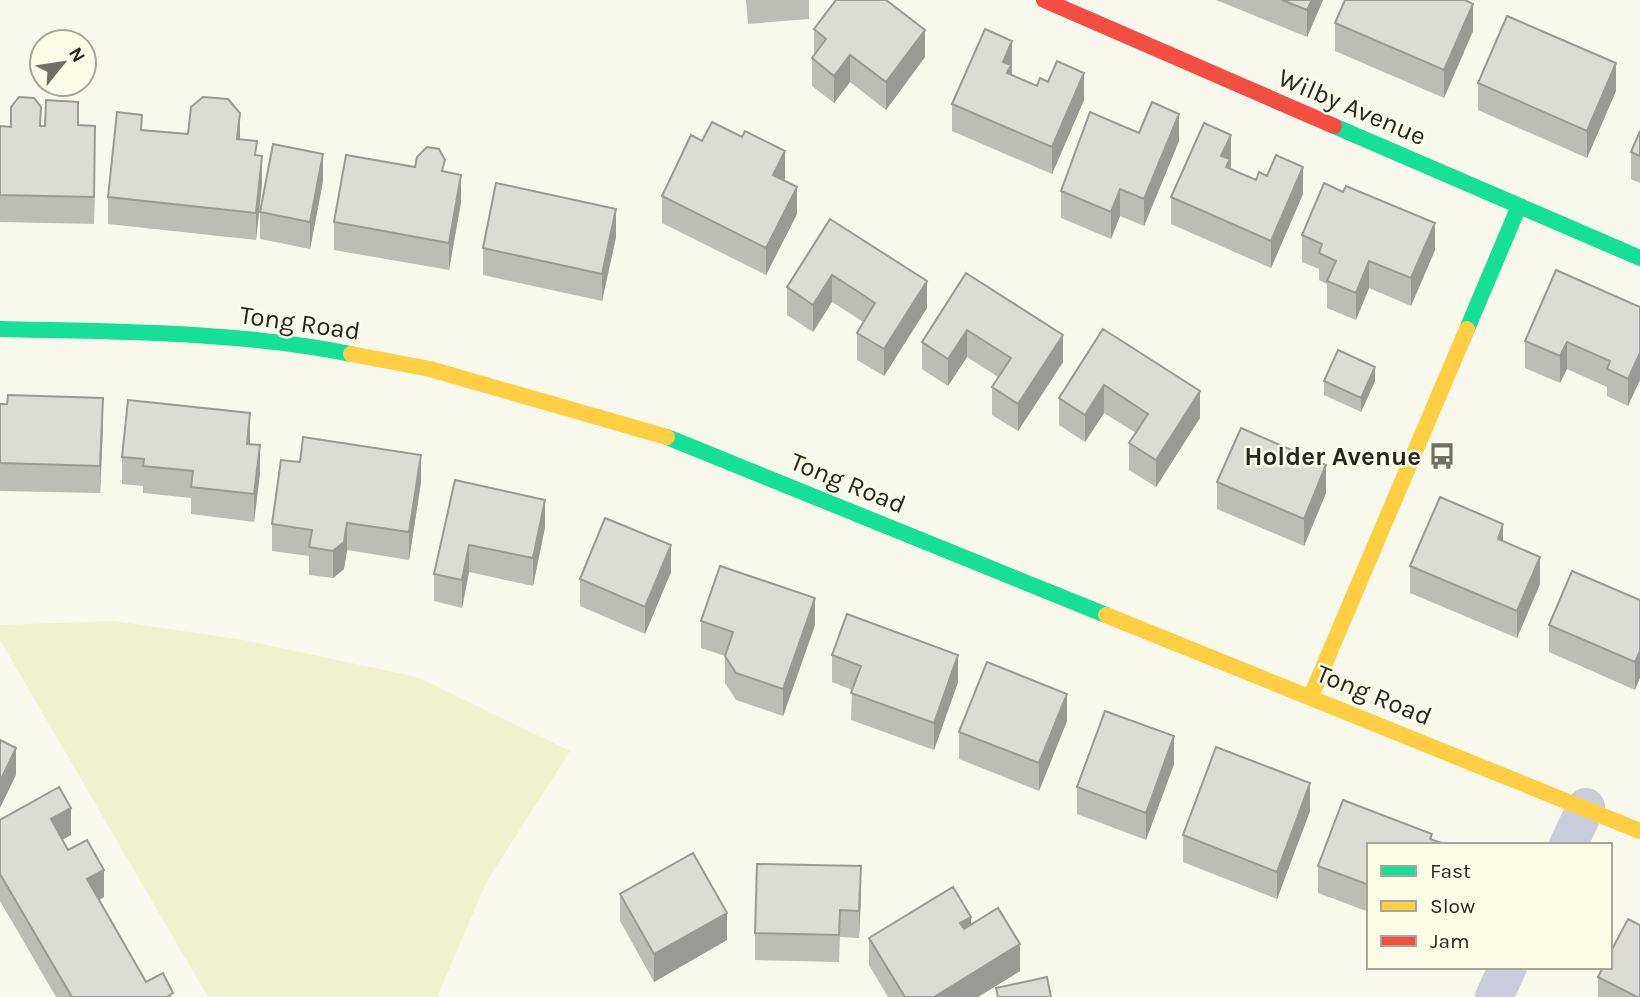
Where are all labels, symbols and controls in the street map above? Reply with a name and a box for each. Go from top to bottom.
north arrow [28,28,98,98]
text: N [64,44,90,66]
street label: Wilby Avenue [1273,62,1431,152]
street label: Tong Road [238,299,362,347]
place label: Holder Avenue [1244,441,1421,472]
bus stop icon: Holder Avenue [1427,441,1457,471]
street label: Tong Road [786,446,910,520]
street label: Tong Road [1312,658,1436,732]
legend [1367,843,1612,969]
text: Fast [1430,859,1471,883]
text: Slow [1430,894,1475,918]
text: Jam [1430,929,1470,953]

